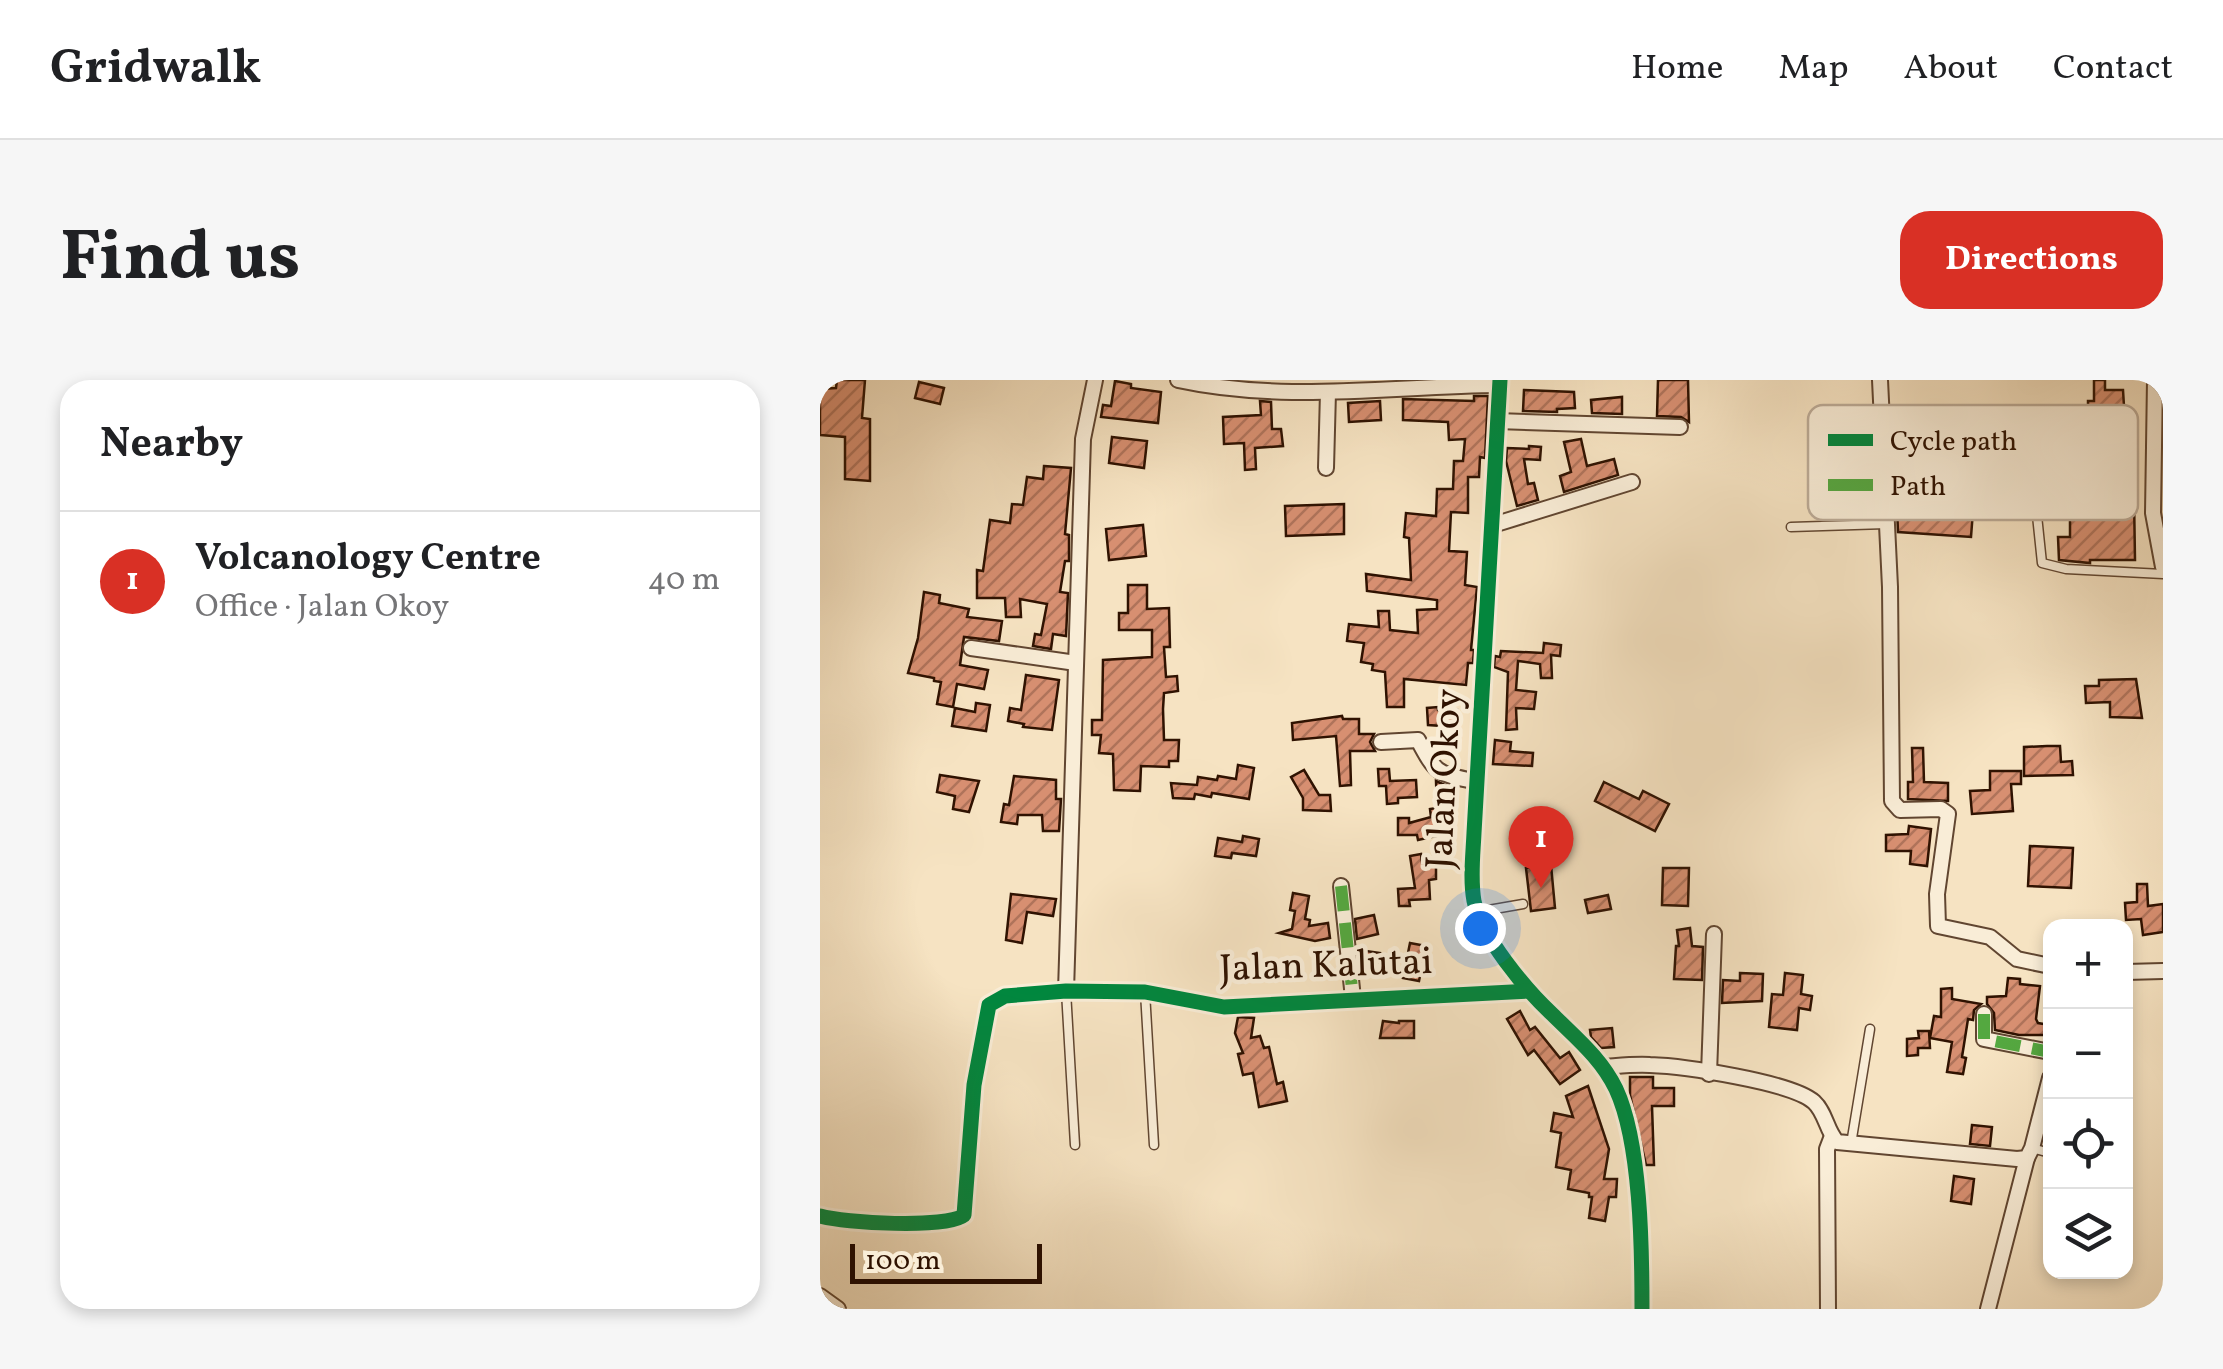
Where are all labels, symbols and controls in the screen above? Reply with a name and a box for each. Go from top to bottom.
text: Gridwalk [50,36,261,103]
text: Home [1631,45,1723,93]
text: Map [1778,45,1849,93]
text: About [1904,45,1998,93]
text: Contact [2053,45,2173,93]
text: Find us [60,211,300,309]
button: Directions [1900,211,2163,309]
legend [1808,405,2138,520]
text: Nearby [100,416,243,475]
text: Cycle path [1890,423,2017,462]
text: Path [1890,468,1946,507]
text: Volcanology Centre [195,533,541,586]
text: 1 [126,559,139,603]
text: 40 m [648,559,720,603]
text: Office · Jalan Okoy [195,586,449,630]
street label: Jalan Okoy [1415,688,1477,870]
pin: 1 [1508,806,1574,888]
your location [1455,903,1506,954]
map controls [2043,919,2133,1279]
button: + [2043,919,2133,1009]
street label: Jalan Kalutai [1219,937,1433,997]
button: − [2043,1009,2133,1099]
button: locate [2043,1099,2133,1189]
button: layers [2043,1189,2133,1279]
scale bar [850,1239,1042,1284]
text: 100 m [865,1242,940,1281]

